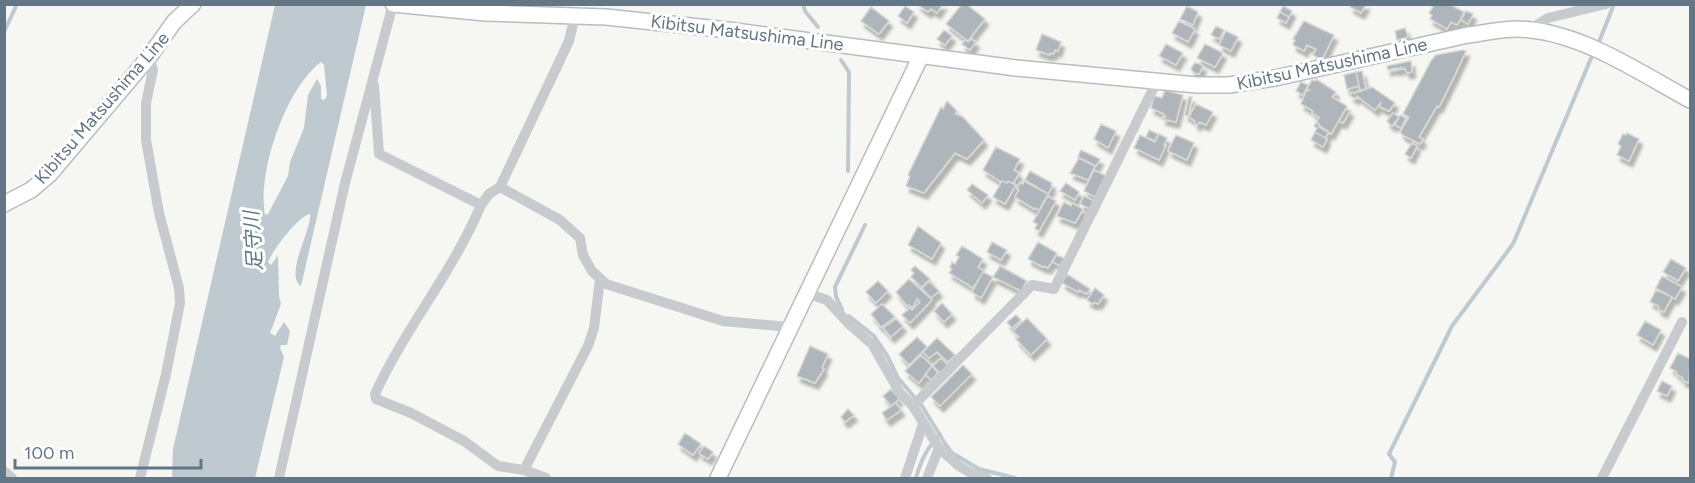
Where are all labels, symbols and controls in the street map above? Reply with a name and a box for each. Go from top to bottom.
street label: Kibitsu Matsushima Line [649,10,845,56]
street label: Kibitsu Matsushima Line [30,27,174,188]
street label: Kibitsu Matsushima Line [1235,33,1429,95]
water label: 足守川 [239,208,267,272]
scale bar [15,432,201,470]
text: 100 m [24,442,74,464]

